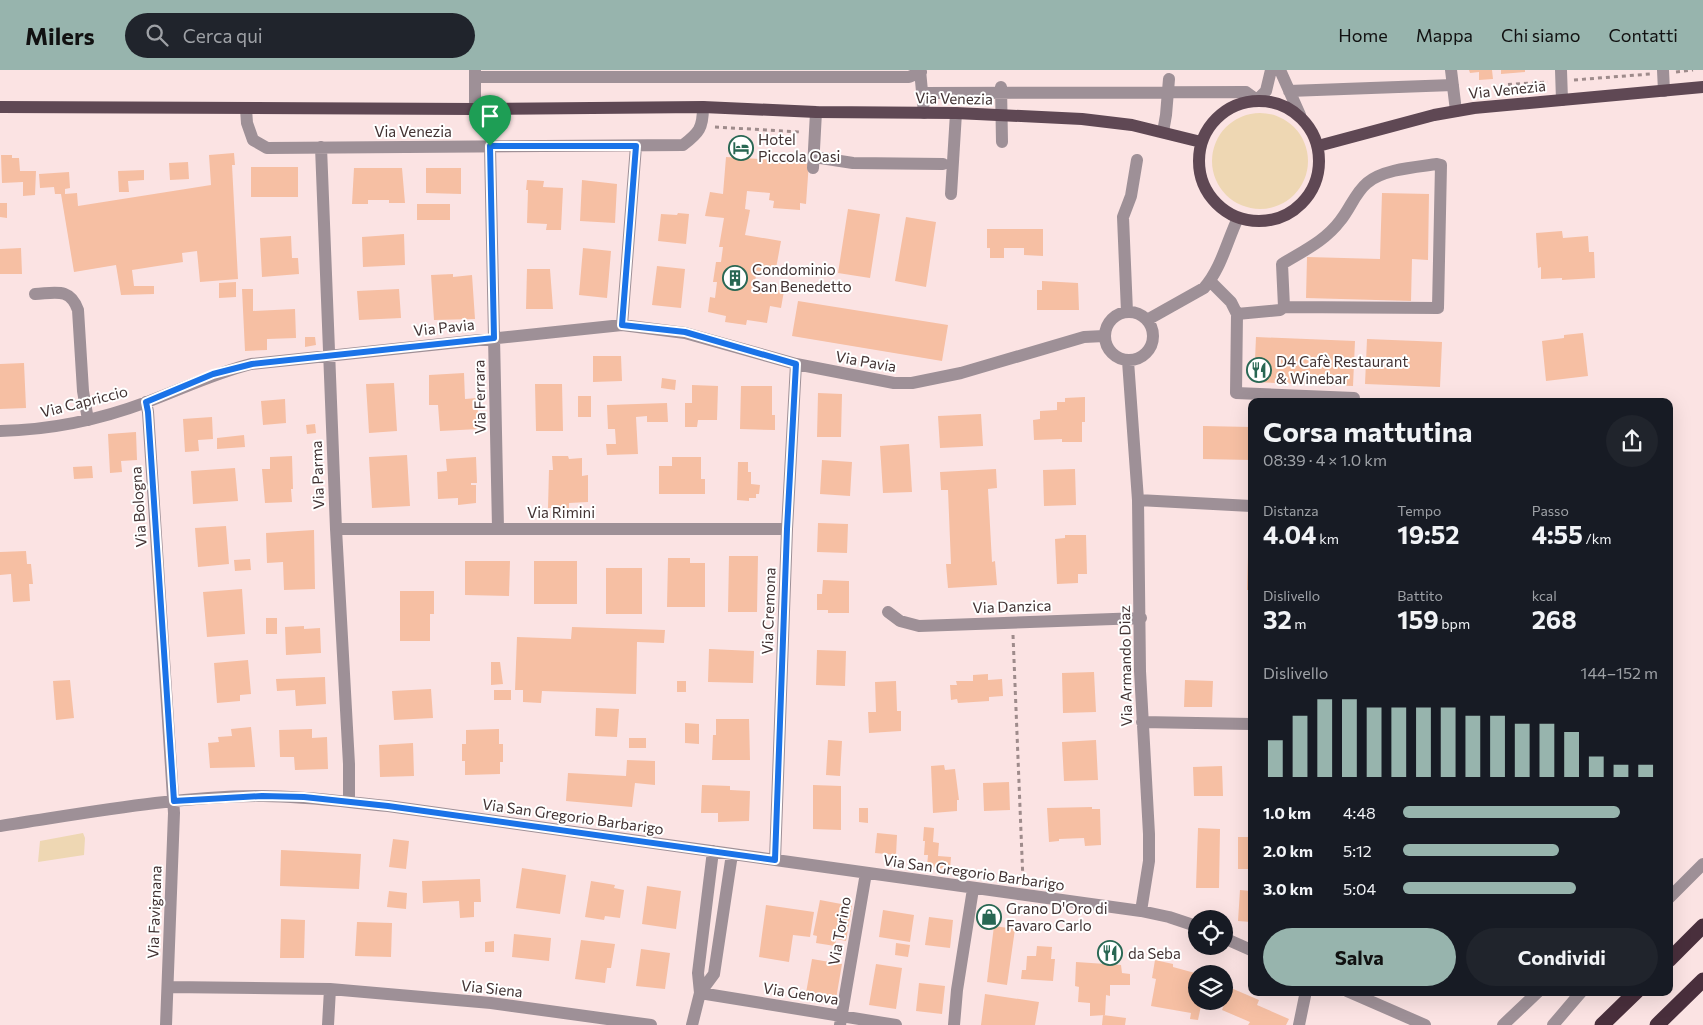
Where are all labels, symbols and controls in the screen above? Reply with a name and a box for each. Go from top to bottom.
search box [125,13,475,58]
text: Milers [25,21,95,50]
icon: search [143,21,171,49]
text: Cerca qui [183,24,263,47]
text: Home [1338,24,1388,46]
text: Mappa [1416,24,1473,46]
text: Chi siamo [1501,24,1580,46]
text: Contatti [1608,24,1678,46]
street label: Via Venezia [1467,76,1547,102]
street label: Via Venezia [915,88,993,108]
pin [469,95,511,146]
icon: arrive [476,102,504,130]
street label: Via Venezia [374,122,452,140]
place label: Hotel Piccola Oasi [758,130,840,165]
hotel icon: Hotel Piccola Oasi [728,135,754,161]
place label: Condominio San Benedetto [752,260,852,295]
building icon: Condominio San Benedetto [722,265,748,291]
street label: Via Pavia [413,315,475,339]
street label: Via Pavia [834,347,898,375]
place label: D4 Cafè Restaurant & Winebar [1276,352,1408,387]
restaurant icon: D4 Cafè Restaurant & Winebar [1246,357,1272,383]
street label: Via Ferrara [469,360,489,434]
street label: Via Capriccio [38,381,130,421]
text: Corsa mattutina [1263,414,1473,448]
button: share [1606,415,1658,467]
street label: Via Parma [307,440,327,510]
text: 08:39 · 4 × 1.0 km [1263,450,1387,469]
street label: Via Bologna [126,466,150,548]
text: Distanza [1263,502,1319,519]
text: Tempo [1397,502,1441,519]
text: Passo [1532,502,1569,519]
street label: Via Rimini [527,503,595,521]
text: 4.04 [1263,519,1316,549]
text: 19:52 [1397,519,1459,549]
text: 4:55 [1532,519,1583,549]
text: km [1316,530,1339,547]
text: /km [1583,530,1611,547]
street label: Via Cremona [757,567,779,655]
text: Dislivello [1263,587,1320,604]
text: Battito [1397,587,1443,604]
text: kcal [1532,587,1557,604]
street label: Via Danzica [972,596,1052,616]
text: 32 [1263,604,1292,634]
text: 159 [1397,604,1439,634]
text: 268 [1532,604,1577,634]
street label: Via Armando Diaz [1115,605,1135,727]
text: m [1292,615,1307,632]
text: bpm [1439,615,1470,632]
text: Dislivello [1263,663,1328,682]
text: 144–152 m [1581,663,1658,682]
street label: Via San Gregorio Barbarigo [481,794,665,838]
text: 1.0 km [1263,803,1311,822]
text: 4:48 [1343,803,1376,822]
text: 2.0 km [1263,841,1313,860]
text: 5:12 [1343,841,1372,860]
street label: Via San Gregorio Barbarigo [882,850,1066,894]
street label: Via Favignana [143,865,165,959]
text: 3.0 km [1263,879,1313,898]
text: 5:04 [1343,879,1376,898]
street label: Via Torino [824,895,854,967]
place label: Grano D'Oro di Favaro Carlo [1006,899,1108,934]
shop icon: Grano D'Oro di Favaro Carlo [976,904,1002,930]
map controls [1188,910,1233,1010]
button: locate [1188,910,1233,955]
button: Salva [1263,928,1456,986]
button: Condividi [1466,928,1658,986]
restaurant icon: da Seba [1097,940,1123,966]
place label: da Seba [1128,944,1181,962]
button: layers [1188,965,1233,1010]
street label: Via Siena [460,976,524,1000]
street label: Via Genova [762,978,840,1008]

